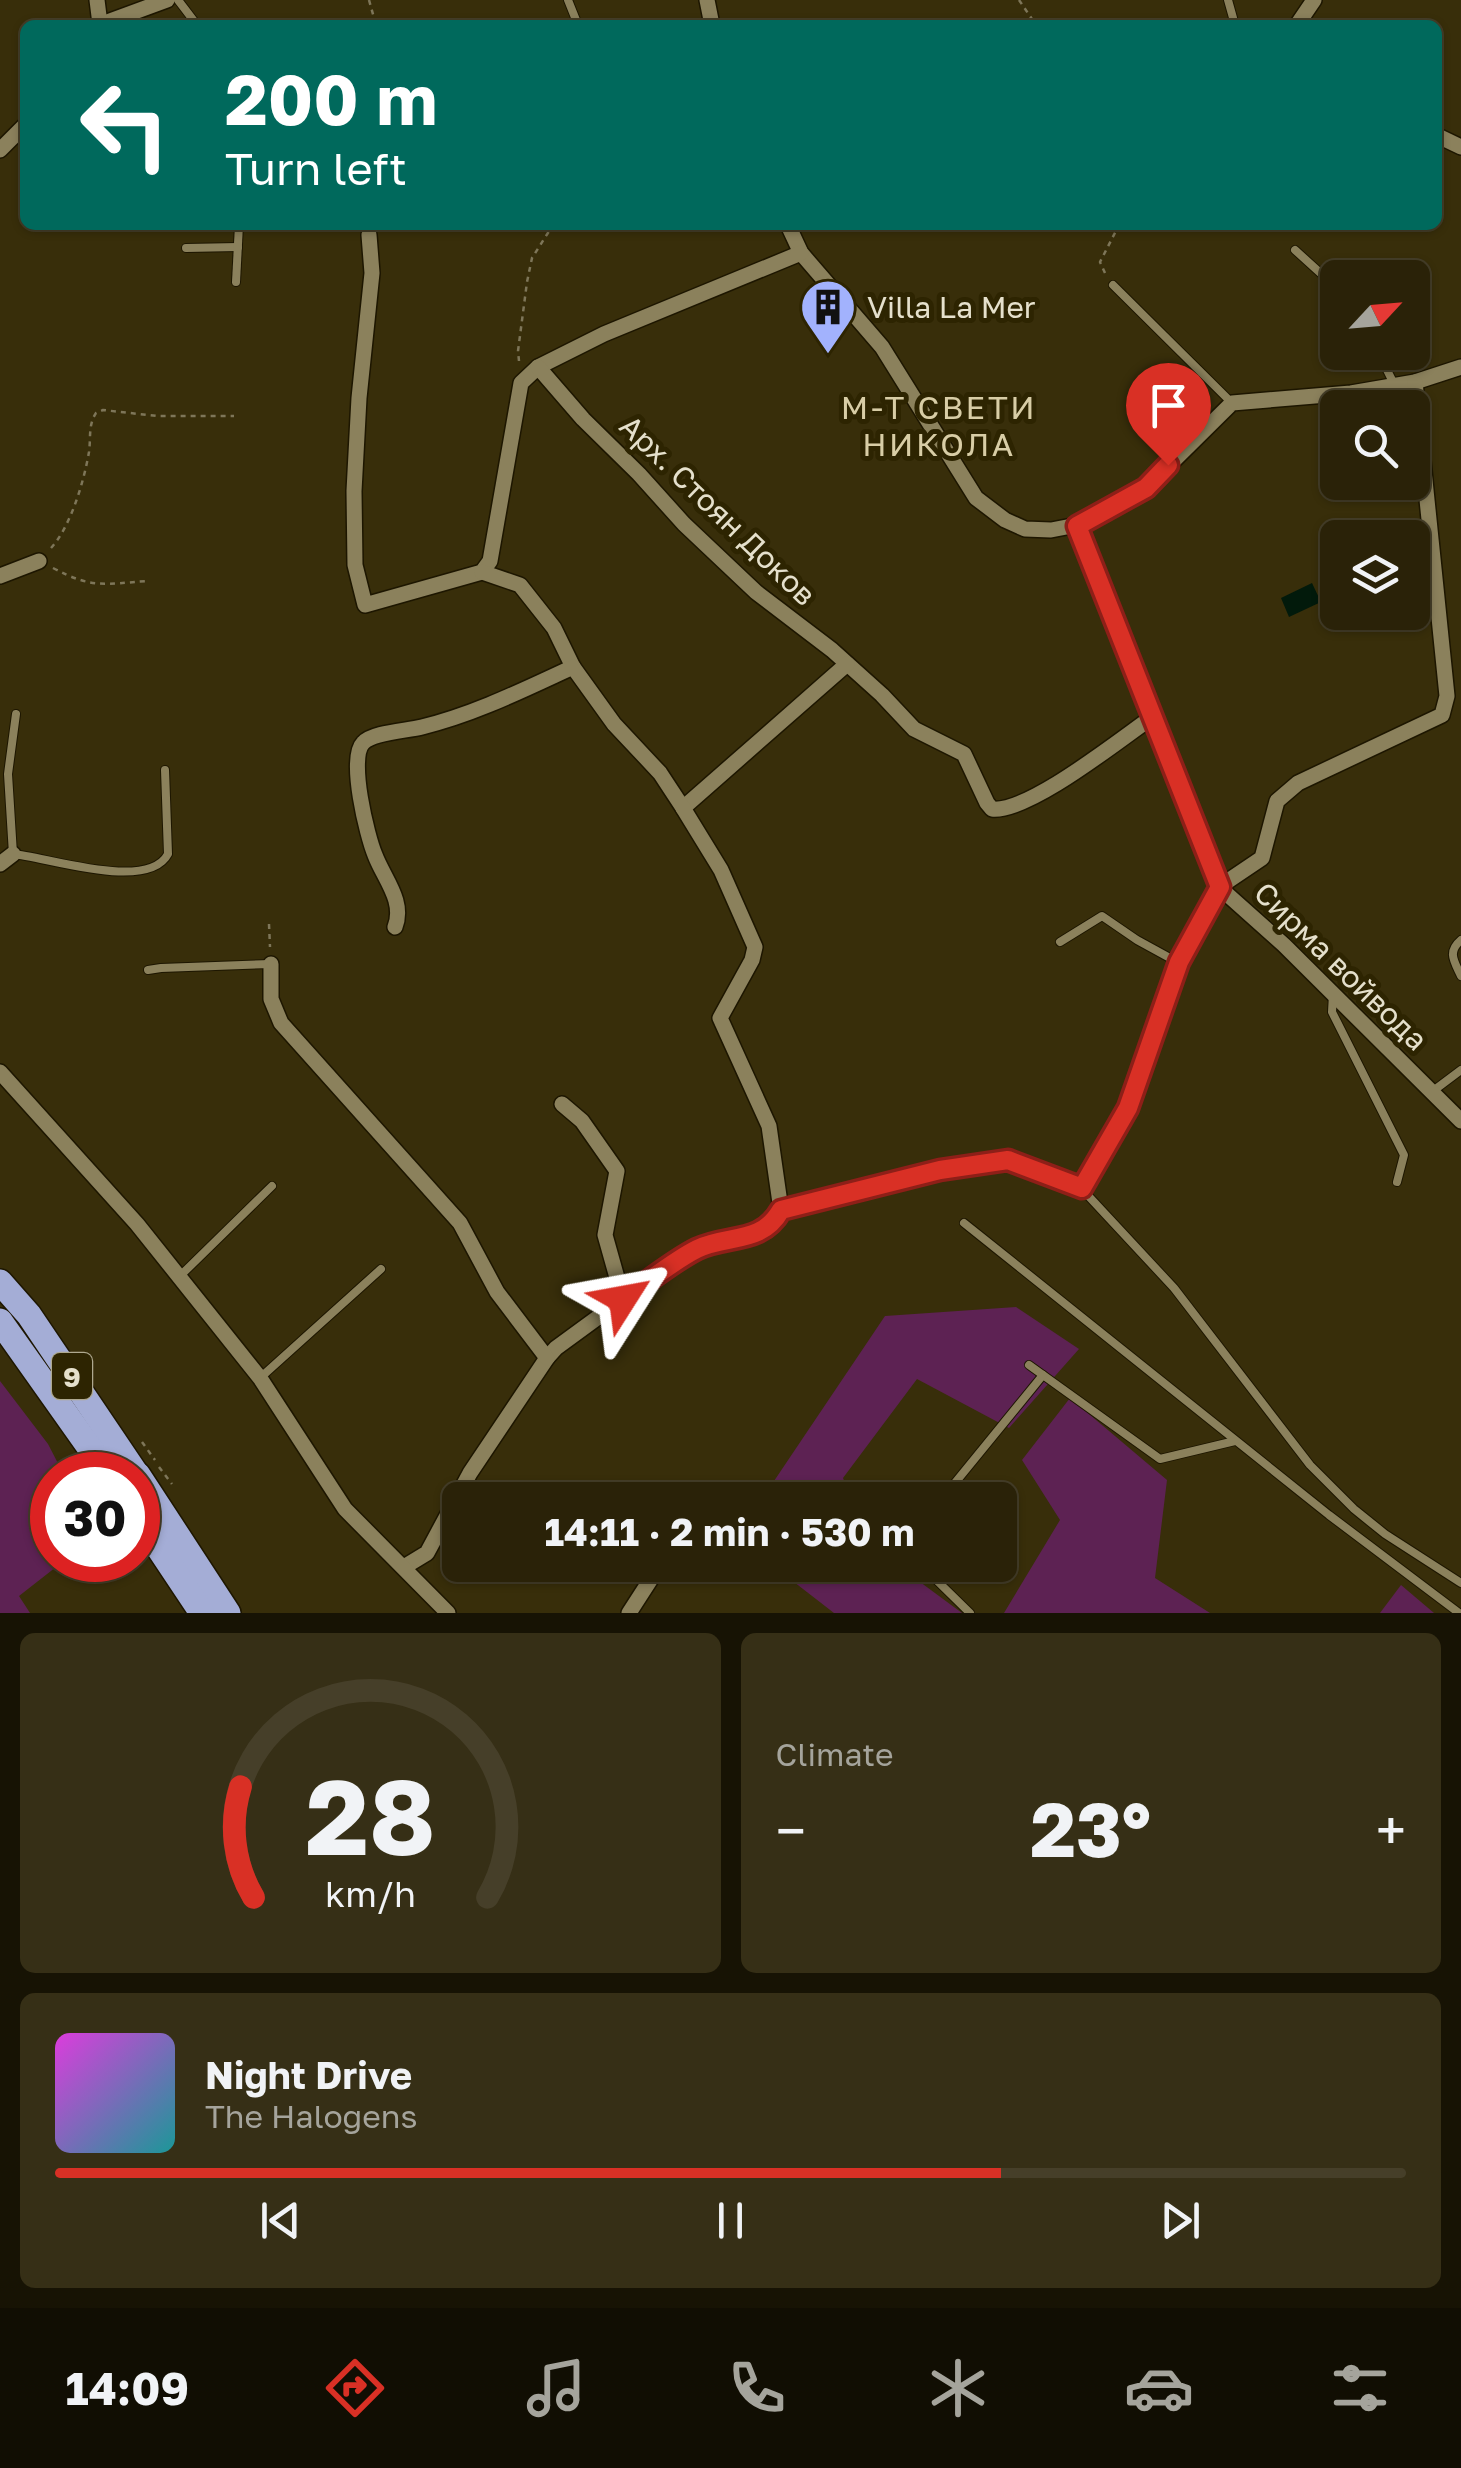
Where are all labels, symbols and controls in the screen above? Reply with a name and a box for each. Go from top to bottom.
text: 200 m [225,56,437,140]
icon: left [60,60,190,190]
text: Turn left [225,141,407,195]
north arrow [1320,260,1430,370]
map controls [1320,260,1430,630]
building icon: Villa La Mer [798,277,858,356]
place label: Villa La Mer [867,289,1036,325]
pin [1126,363,1211,466]
icon: arrive [1141,378,1196,433]
district label: М-Т СВЕТИ НИКОЛА [841,388,1037,463]
button: search [1320,390,1430,500]
street label: Арх. Стоян Доков [613,407,823,613]
button: layers [1320,520,1430,630]
street label: Сирма войвода [1247,874,1435,1058]
position arrow [571,1247,675,1351]
road number: 9 [52,1353,92,1399]
speed limit sign: 30 [30,1452,160,1582]
text: 14:11 · 2 min · 530 m [544,1509,915,1554]
text: Climate [776,1735,894,1773]
text: 28 [305,1753,435,1878]
text: 23° [1030,1783,1151,1874]
text: − [776,1797,806,1863]
text: + [1376,1797,1406,1863]
text: km/h [325,1872,416,1915]
text: Night Drive [205,2052,412,2097]
text: The Halogens [205,2097,417,2135]
icon: previous [253,2193,308,2248]
icon: pause [703,2193,758,2248]
icon: next [1153,2193,1208,2248]
icon: directions [320,2353,390,2423]
icon: music [521,2353,591,2423]
icon: phone [722,2353,792,2423]
icon: climate [923,2353,993,2423]
icon: car [1124,2353,1194,2423]
icon: filters [1325,2353,1395,2423]
text: 14:09 [66,2361,189,2415]

